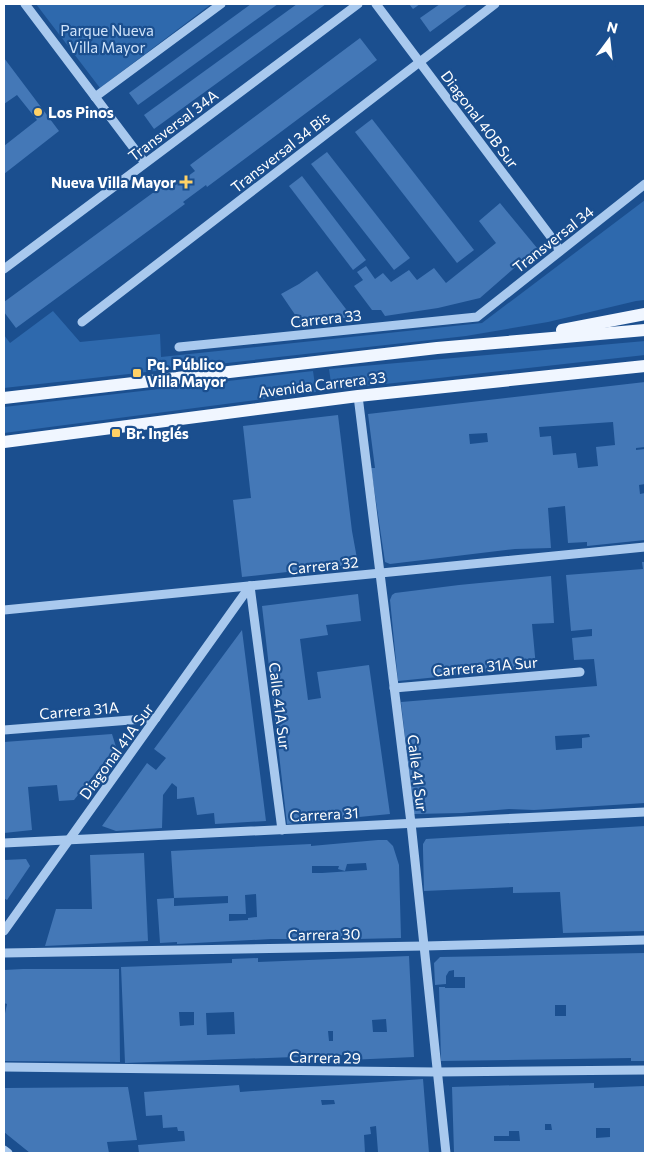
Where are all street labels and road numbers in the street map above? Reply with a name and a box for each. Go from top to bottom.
street label: Diagonal 40B Sur [438,67,522,171]
street label: Transversal 34A [125,85,221,165]
street label: Transversal 34 Bis [227,108,333,196]
street label: Transversal 34 [509,202,597,276]
street label: Carrera 33 [290,305,362,331]
street label: Avenida Carrera 33 [257,367,387,401]
street label: Carrera 32 [287,552,359,578]
street label: Carrera 31A Sur [432,652,538,680]
street label: Calle 41A Sur [266,661,294,751]
street label: Carrera 31A [39,698,119,722]
street label: Diagonal 41A Sur [75,700,157,802]
street label: Calle 41 Sur [404,733,432,813]
street label: Carrera 31 [289,803,359,825]
street label: Carrera 30 [288,924,360,944]
street label: Carrera 29 [289,1047,361,1067]

